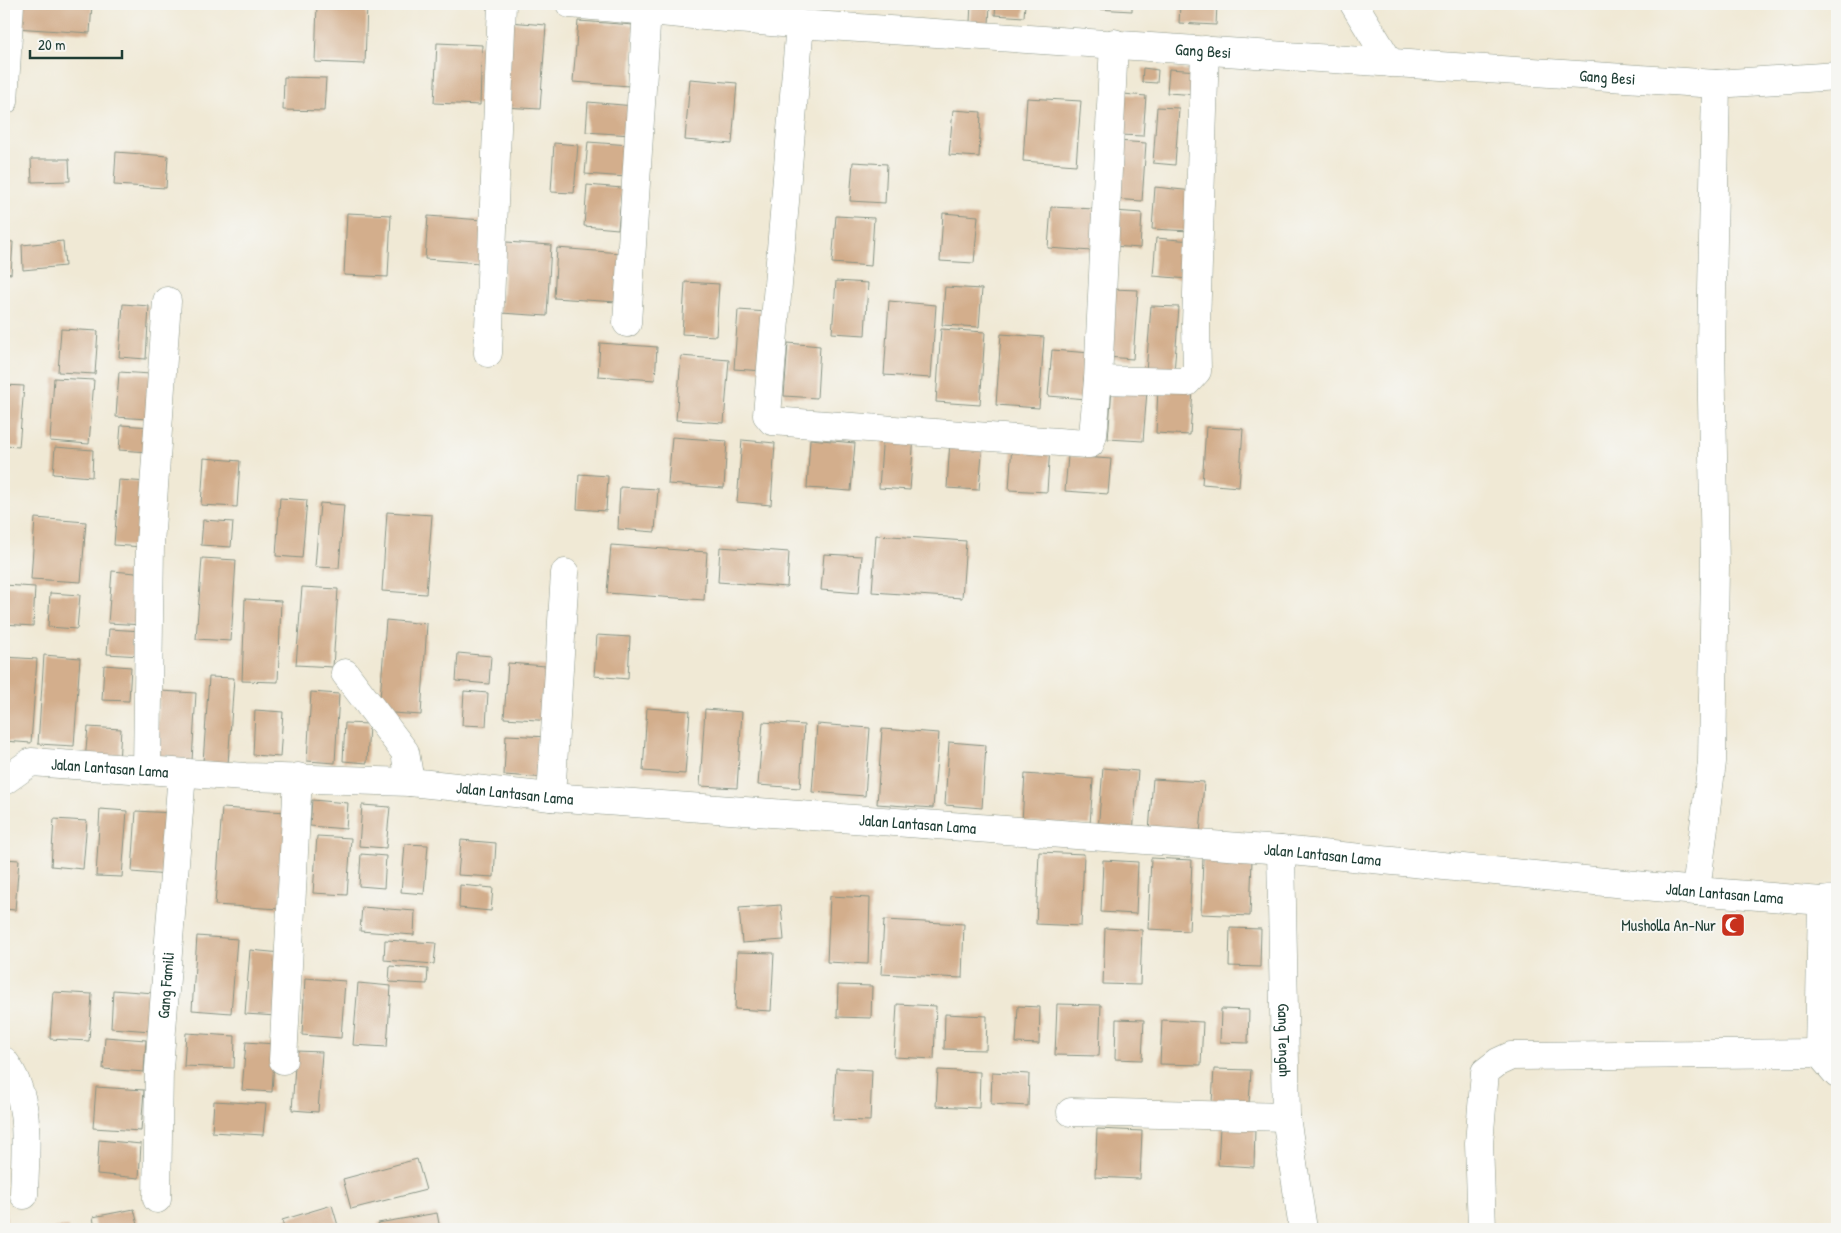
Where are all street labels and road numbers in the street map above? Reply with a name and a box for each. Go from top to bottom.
street label: Gang Besi [1174,38,1232,63]
street label: Gang Besi [1579,64,1636,90]
street label: Jalan Lantasan Lama [50,752,169,783]
street label: Jalan Lantasan Lama [455,776,574,810]
street label: Jalan Lantasan Lama [858,808,977,839]
street label: Jalan Lantasan Lama [1263,838,1382,871]
street label: Jalan Lantasan Lama [1665,877,1784,909]
street label: Gang Famili [152,951,179,1019]
street label: Gang Tengah [1273,1003,1296,1077]

